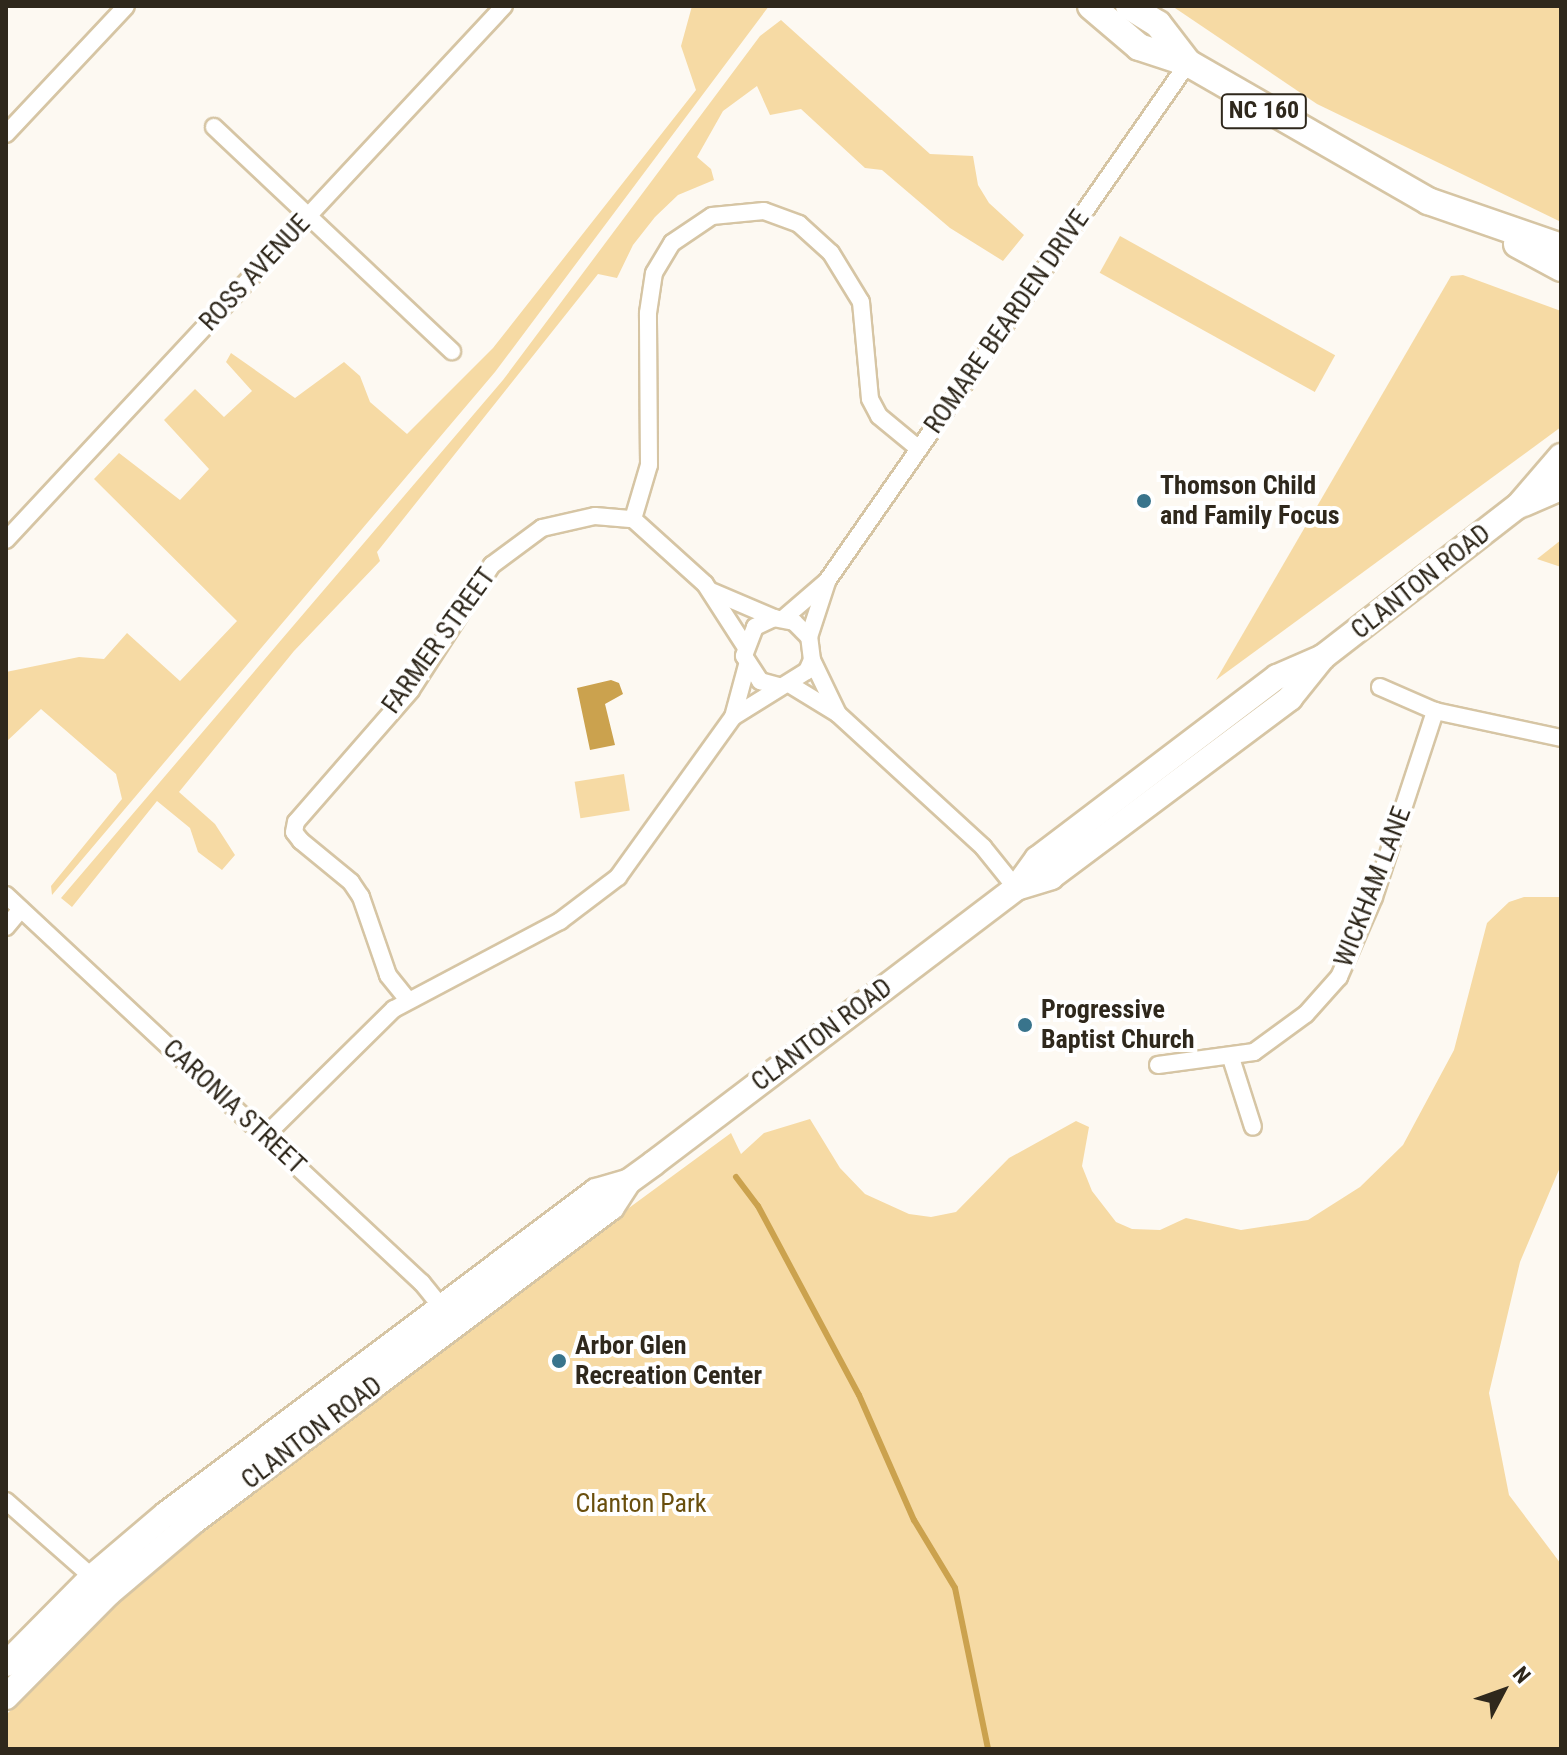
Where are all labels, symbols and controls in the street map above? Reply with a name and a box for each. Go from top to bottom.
road number: NC 160 [1220,91,1308,131]
street label: ROMARE BEARDEN DRIVE [918,204,1096,440]
street label: ROSS AVENUE [193,208,317,338]
place label: Thomson Child and Family Focus [1160,470,1340,532]
marker: Thomson Child and Family Focus [1135,492,1153,510]
street label: CLANTON ROAD [1345,518,1497,646]
street label: FARMER STREET [376,562,502,720]
street label: WICKHAM LANE [1328,803,1418,971]
street label: CLANTON ROAD [746,972,898,1098]
place label: Progressive Baptist Church [1041,994,1195,1056]
marker: Progressive Baptist Church [1016,1016,1034,1034]
street label: CARONIA STREET [156,1033,312,1181]
place label: Arbor Glen Recreation Center [575,1330,762,1392]
marker: Arbor Glen Recreation Center [550,1352,568,1370]
street label: CLANTON ROAD [236,1370,388,1496]
park label: Clanton Park [575,1488,707,1520]
north arrow [1463,1651,1543,1731]
text: N [1508,1662,1535,1688]

